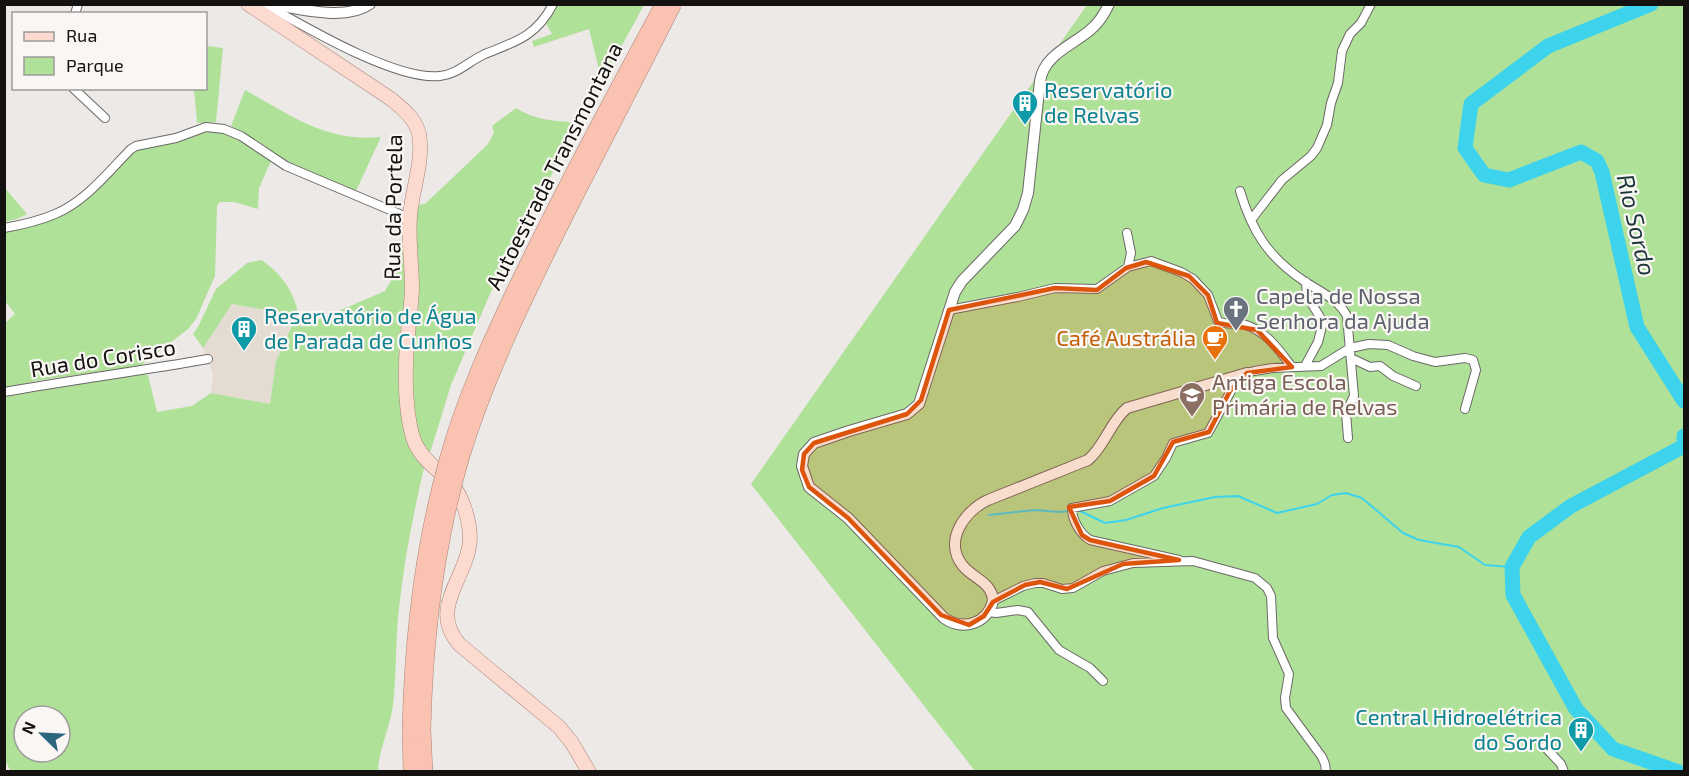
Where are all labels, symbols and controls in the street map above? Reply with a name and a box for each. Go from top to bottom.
legend [12,12,207,90]
text: Rua [66,24,97,46]
street label: Autoestrada Transmontana [479,38,627,293]
text: Parque [66,54,124,76]
place label: Reservatório de Relvas [1044,76,1172,127]
building icon: Reservatório de Relvas [1010,88,1040,126]
street label: Rua da Portela [378,134,406,280]
water label: Rio Sordo [1612,171,1663,278]
place label: Capela de Nossa Senhora da Ajuda [1256,282,1430,334]
church icon: Capela de Nossa Senhora da Ajuda [1221,294,1251,332]
place label: Reservatório de Água de Parada de Cunhos [264,302,477,353]
building icon: Reservatório de Água de Parada de Cunhos [229,314,259,352]
cafe icon: Café Austrália [1200,323,1230,361]
place label: Café Austrália [1056,324,1196,350]
street label: Rua do Corisco [28,333,177,381]
place label: Antiga Escola Primária de Relvas [1212,368,1397,419]
school or university icon: Antiga Escola Primária de Relvas [1177,380,1207,418]
place label: Central Hidroelétrica do Sordo [1355,703,1562,754]
north arrow [12,704,72,764]
building icon: Central Hidroelétrica do Sordo [1566,715,1596,753]
text: N [17,719,39,737]

